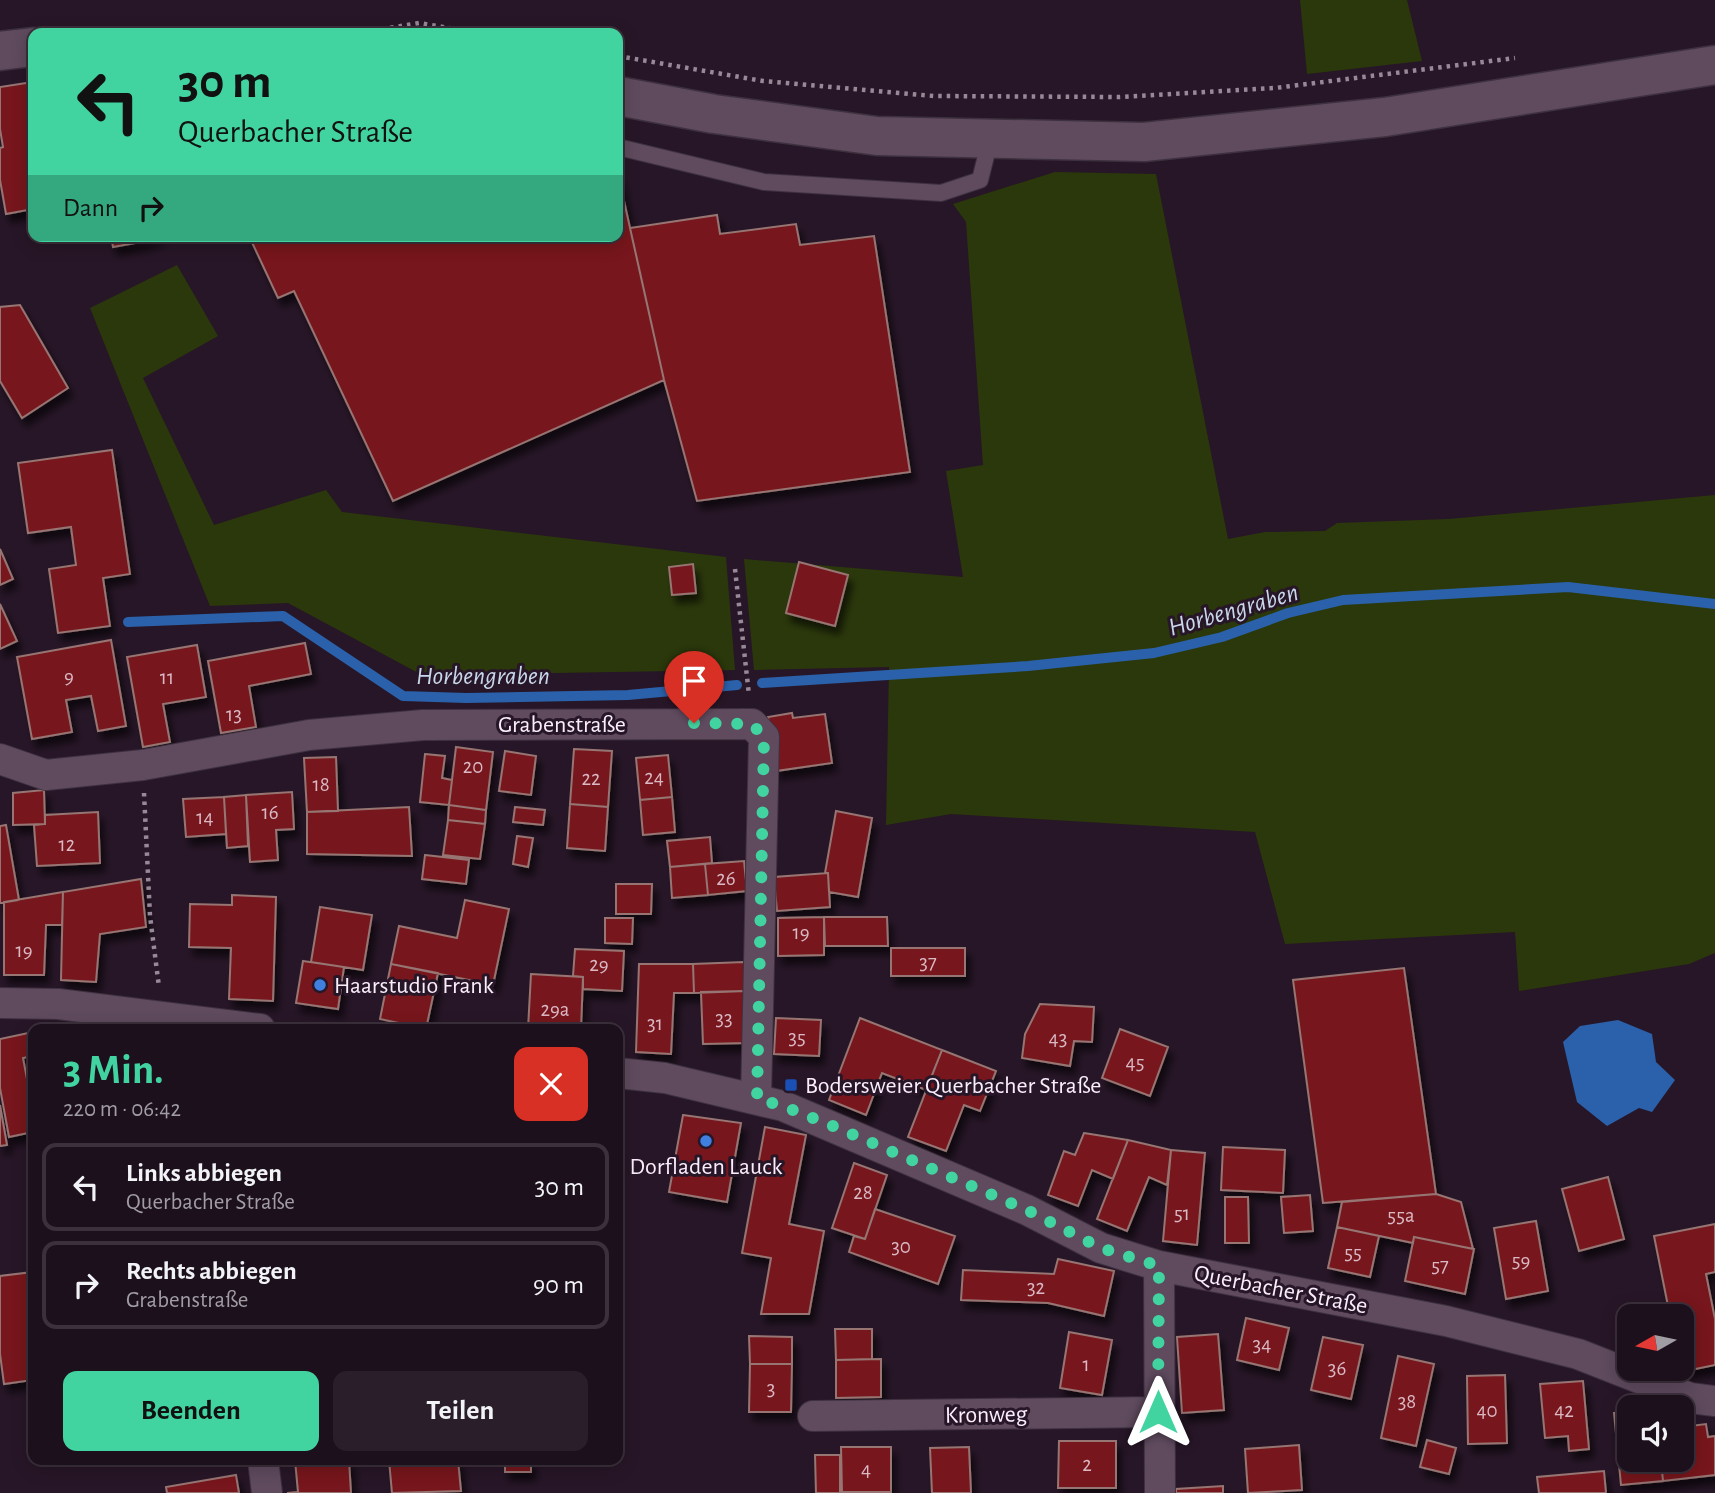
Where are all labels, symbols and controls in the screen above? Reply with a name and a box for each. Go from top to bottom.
icon: left [63,56,154,147]
text: 30 m [178,58,272,107]
text: Querbacher Straße [178,116,413,148]
icon: right [132,189,170,227]
text: Dann [63,195,118,221]
water label: Horbengraben [1165,579,1301,641]
pin [664,651,724,723]
icon: arrive [675,662,713,700]
water label: Horbengraben [416,663,550,689]
house number: 9 [64,666,74,687]
house number: 11 [160,667,174,688]
house number: 13 [226,704,242,725]
street label: Grabenstraße [498,713,626,737]
house number: 20 [463,756,483,777]
house number: 24 [644,767,664,788]
house number: 22 [581,768,601,789]
house number: 18 [312,774,330,795]
house number: 16 [261,802,279,823]
house number: 14 [196,807,214,828]
house number: 12 [59,834,75,855]
house number: 26 [716,868,736,889]
house number: 19 [792,922,810,943]
house number: 19 [15,940,33,961]
house number: 37 [919,952,937,973]
house number: 29 [589,954,609,975]
place label: Haarstudio Frank [334,974,494,998]
marker: Haarstudio Frank [312,977,328,993]
house number: 29a [540,999,570,1020]
house number: 33 [715,1008,733,1029]
house number: 31 [647,1013,663,1034]
house number: 35 [788,1027,806,1048]
house number: 43 [1049,1028,1067,1049]
button: close [514,1047,588,1121]
text: 3 Min. [63,1049,164,1091]
house number: 45 [1126,1052,1144,1073]
place label: Bodersweier Querbacher Straße [805,1074,1101,1098]
marker: Bodersweier Querbacher Straße [783,1077,799,1093]
text: 220 m · 06:42 [63,1098,181,1121]
marker: Dorfladen Lauck [698,1133,714,1149]
place label: Dorfladen Lauck [630,1155,782,1179]
text: Links abbiegen [126,1160,282,1186]
icon: left [67,1168,105,1206]
text: 30 m [534,1174,584,1200]
house number: 28 [853,1182,873,1203]
text: Querbacher Straße [126,1191,295,1214]
house number: 51 [1174,1203,1190,1224]
house number: 55a [1387,1205,1415,1226]
house number: 30 [891,1236,911,1257]
house number: 55 [1344,1242,1362,1263]
house number: 59 [1512,1250,1530,1271]
house number: 57 [1431,1255,1449,1276]
text: Rechts abbiegen [126,1258,297,1284]
street label: Querbacher Straße [1192,1261,1370,1319]
icon: right [67,1266,105,1304]
text: 90 m [533,1272,584,1298]
house number: 32 [1027,1277,1045,1298]
text: Grabenstraße [126,1289,248,1312]
north arrow [1617,1304,1694,1381]
map controls [1617,1304,1694,1472]
house number: 34 [1253,1334,1271,1355]
house number: 1 [1082,1354,1090,1375]
house number: 36 [1328,1358,1346,1379]
button: Beenden [63,1371,319,1451]
button: Teilen [333,1371,588,1451]
position arrow [1121,1375,1195,1449]
house number: 3 [767,1378,775,1399]
house number: 38 [1398,1391,1416,1412]
button: sound [1617,1395,1694,1472]
house number: 40 [1476,1400,1498,1421]
house number: 42 [1554,1400,1574,1421]
street label: Kronweg [945,1402,1028,1428]
house number: 2 [1082,1454,1092,1475]
house number: 4 [861,1459,871,1480]

